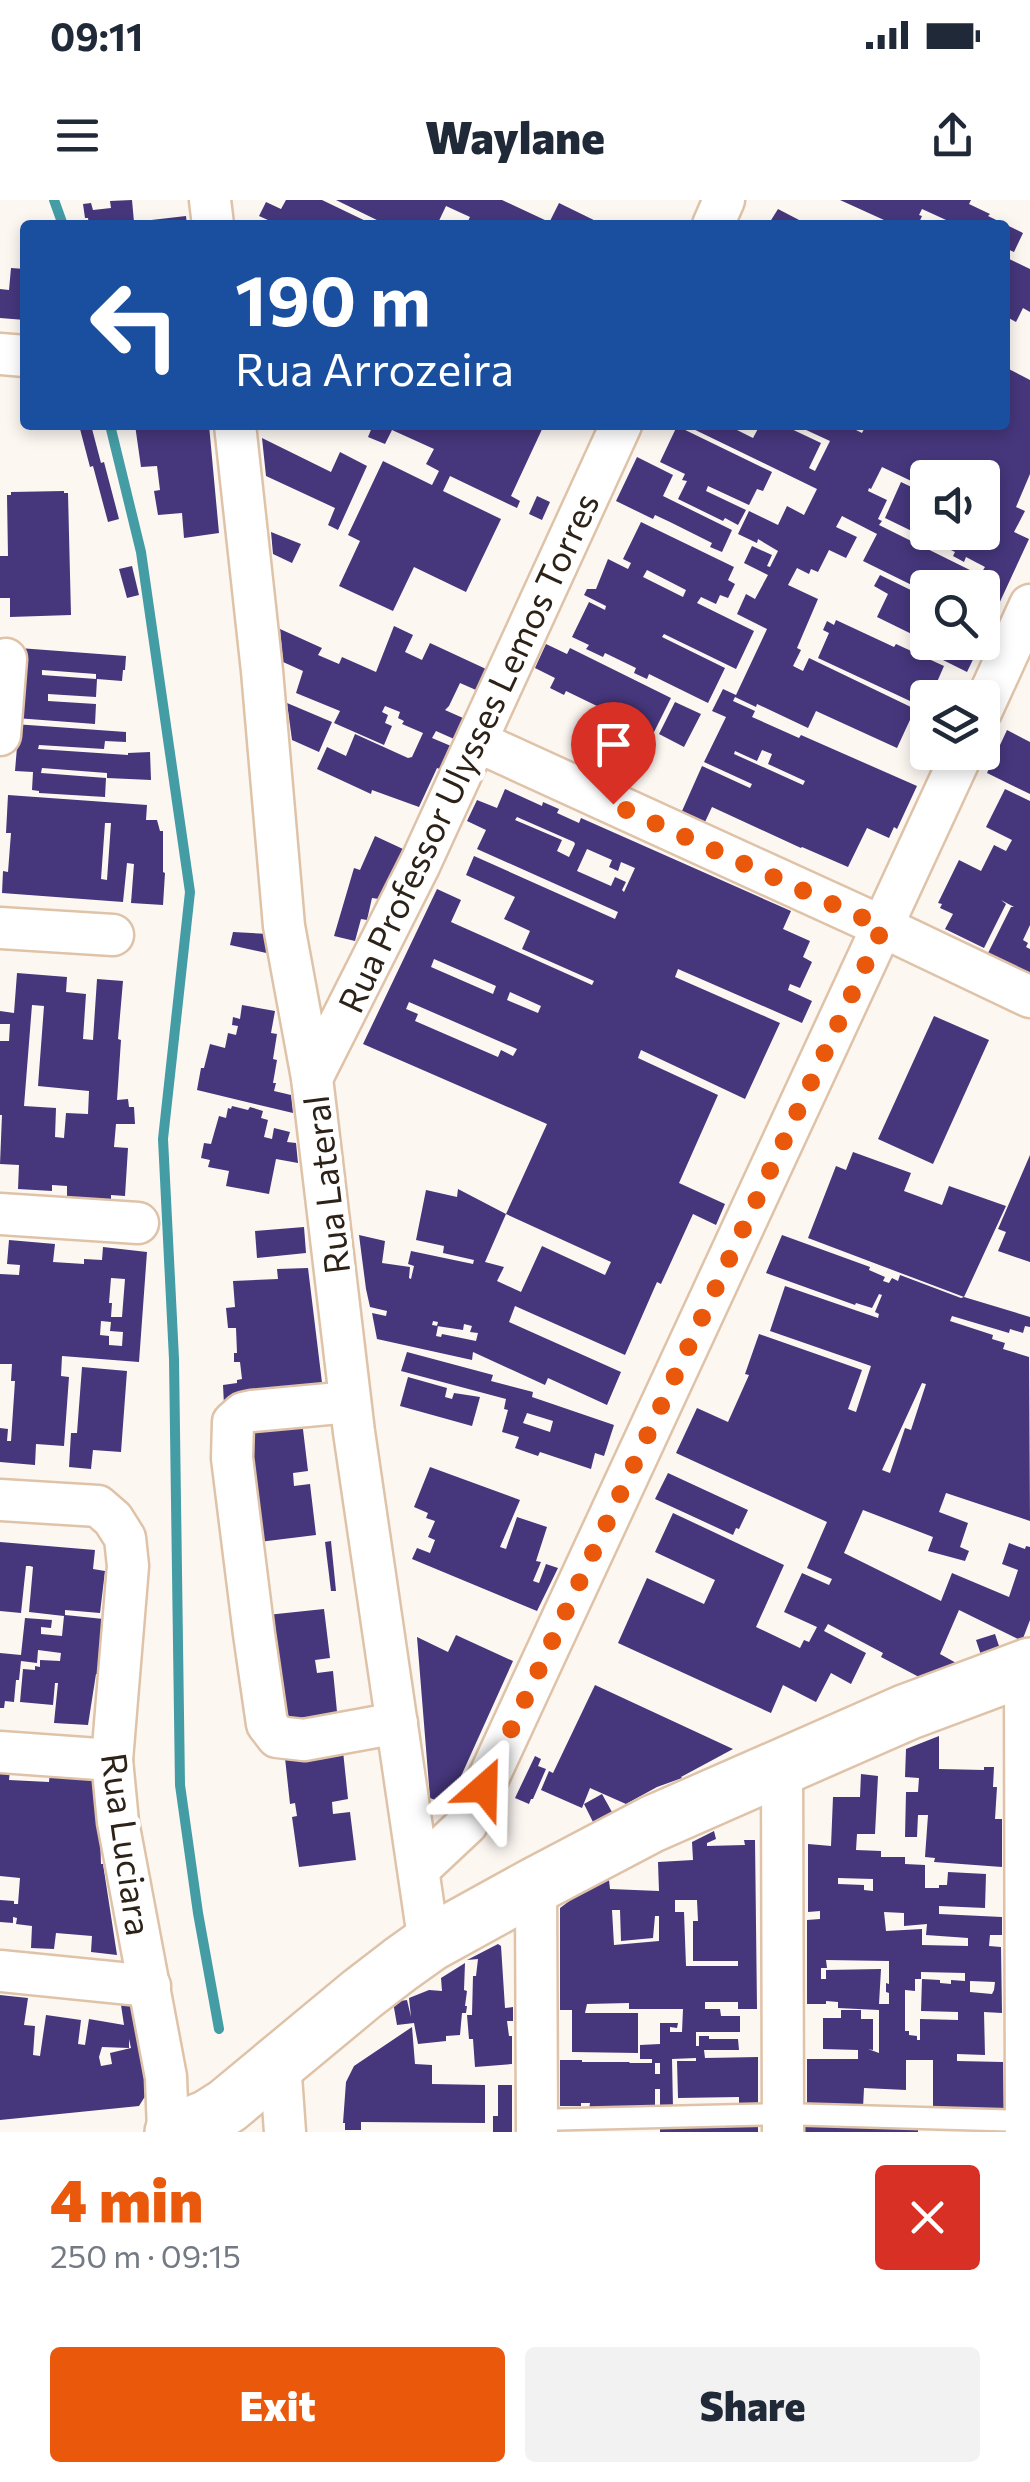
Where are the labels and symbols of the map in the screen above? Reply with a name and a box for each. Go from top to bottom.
street label: Rua Professor Ulysses Lemos Torres [327,485,607,1019]
pin [571,702,656,805]
street label: Rua Lateral [293,1093,357,1277]
position arrow [432,1736,536,1840]
street label: Rua Luciara [94,1750,162,1938]

